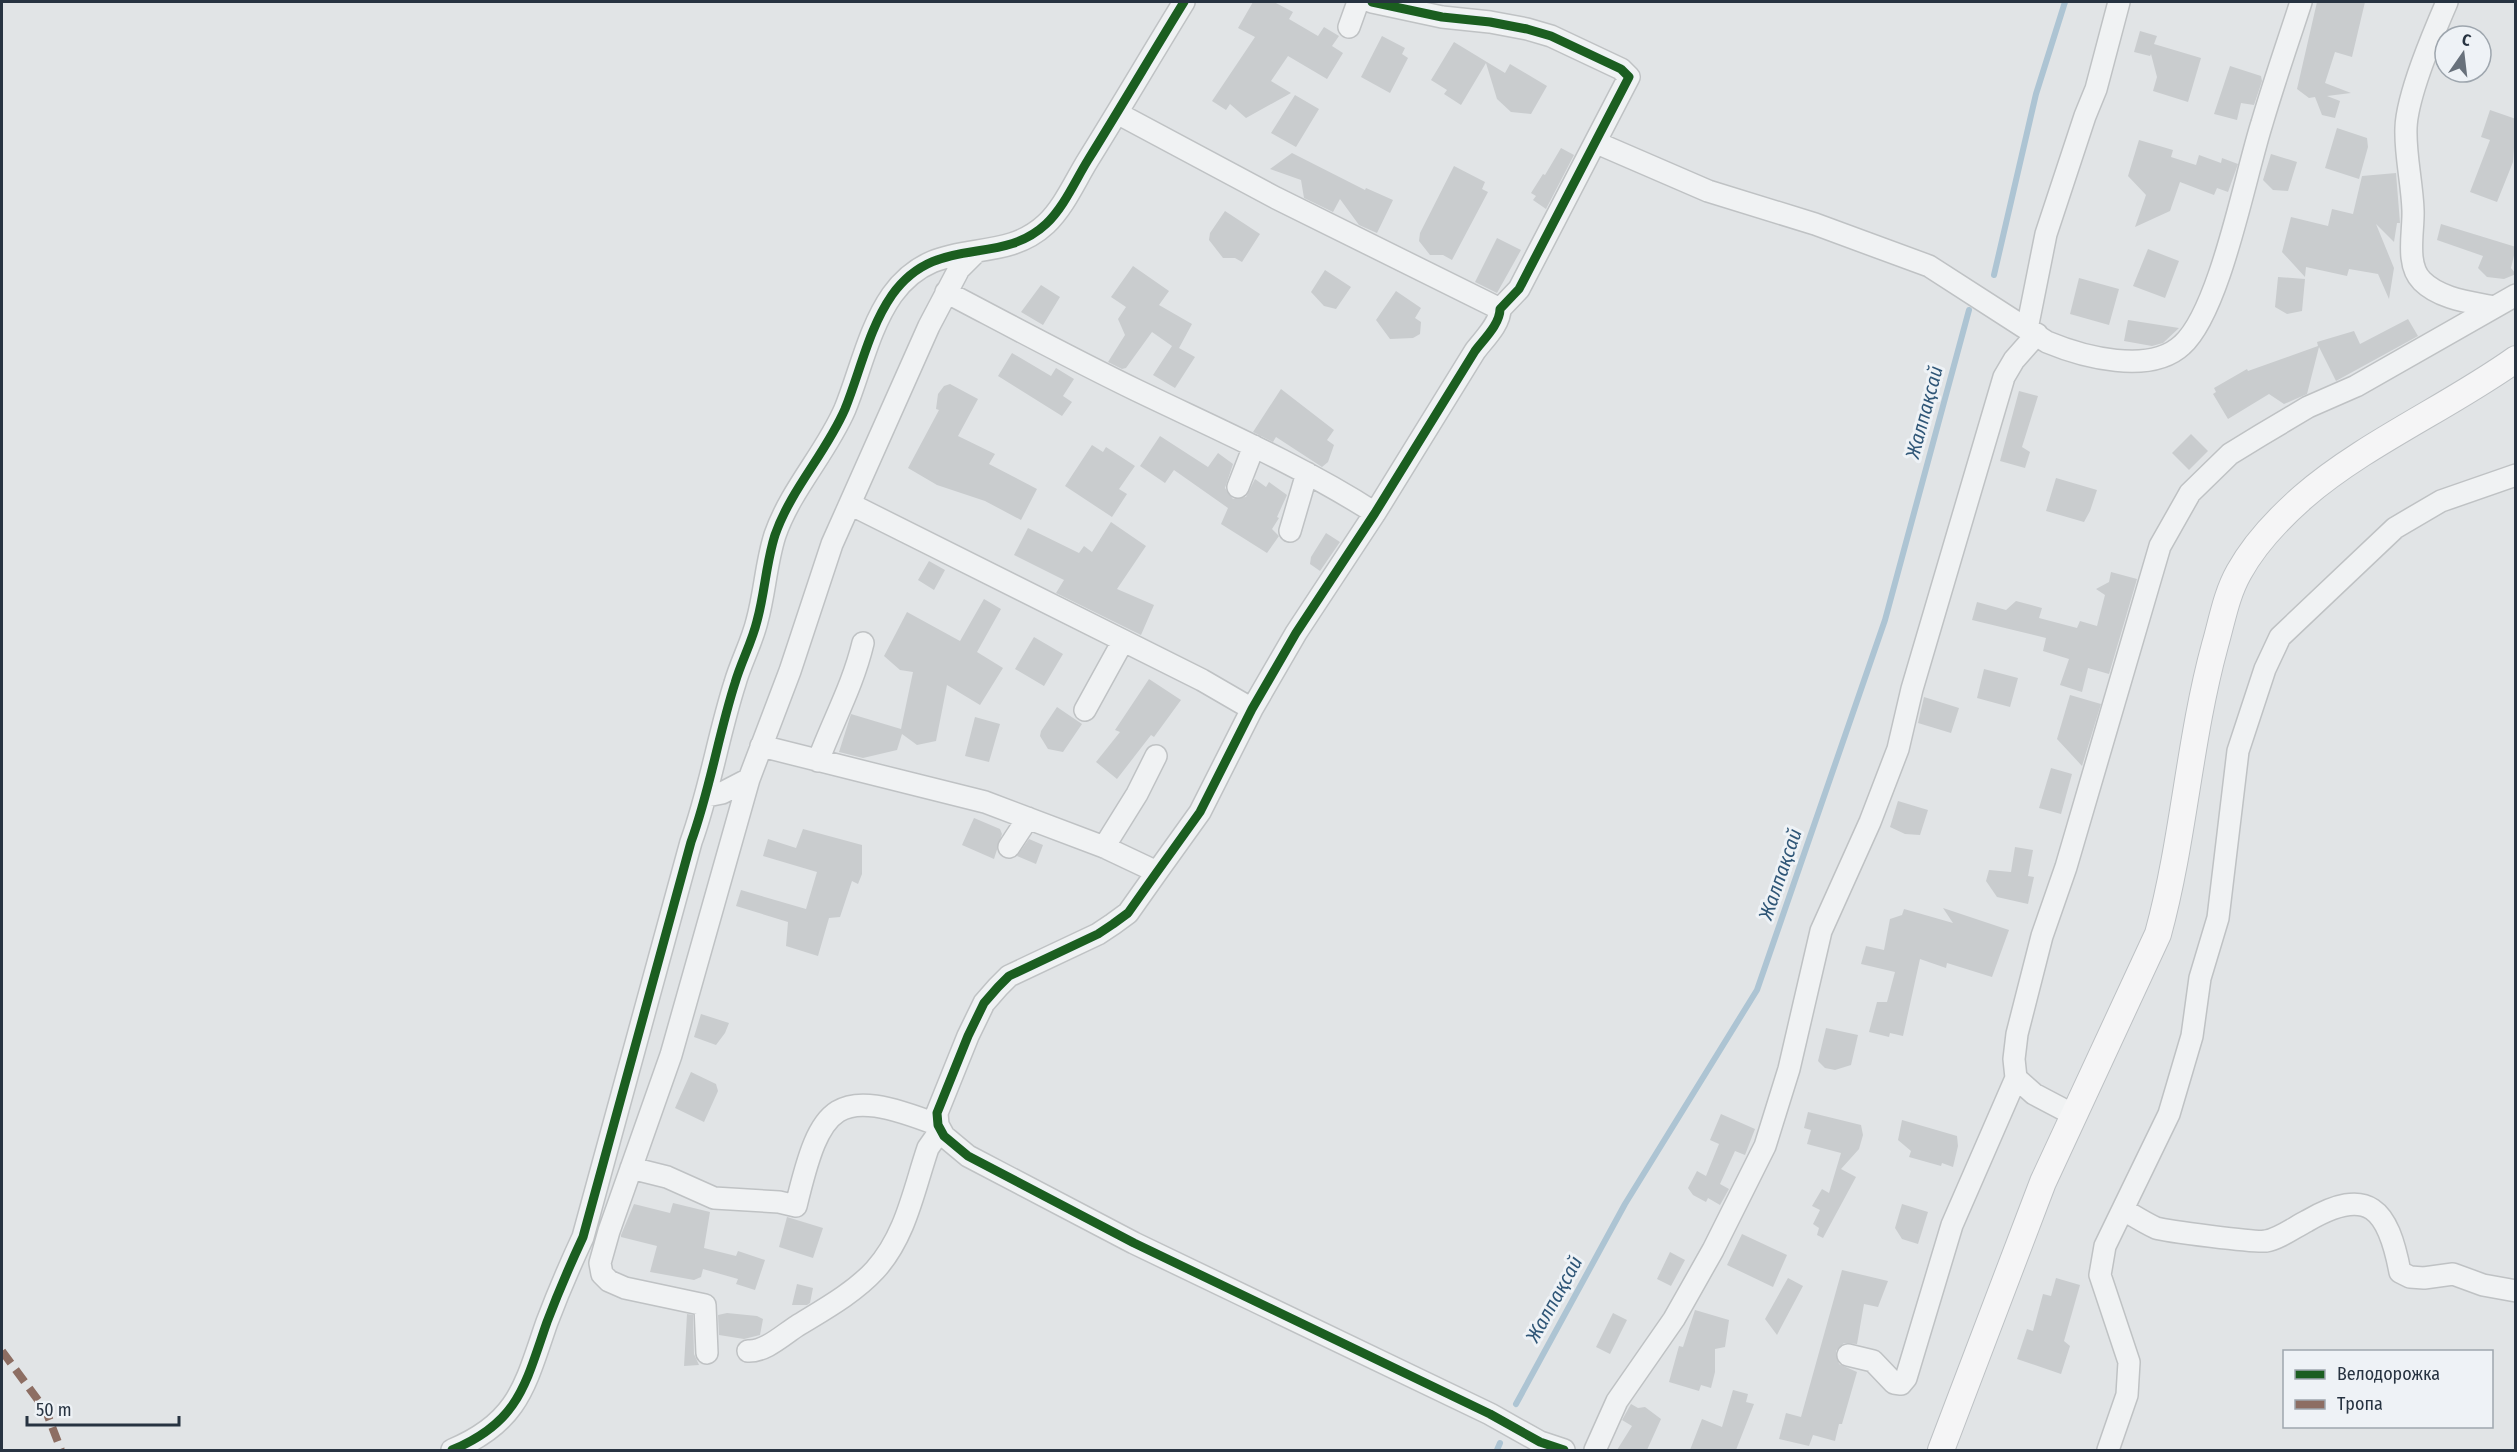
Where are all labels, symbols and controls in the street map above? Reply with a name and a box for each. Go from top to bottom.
north arrow [2433,24,2493,84]
text: С [2460,30,2473,50]
water label: Жалпақсай [1900,363,1948,462]
water label: Жалпақсай [1753,825,1807,924]
water label: Жалпақсай [1520,1252,1587,1347]
legend [2283,1350,2493,1428]
text: Велодорожка [2337,1363,2440,1385]
scale bar [27,1389,178,1427]
text: Тропа [2337,1393,2383,1415]
text: 50 m [36,1399,72,1421]

